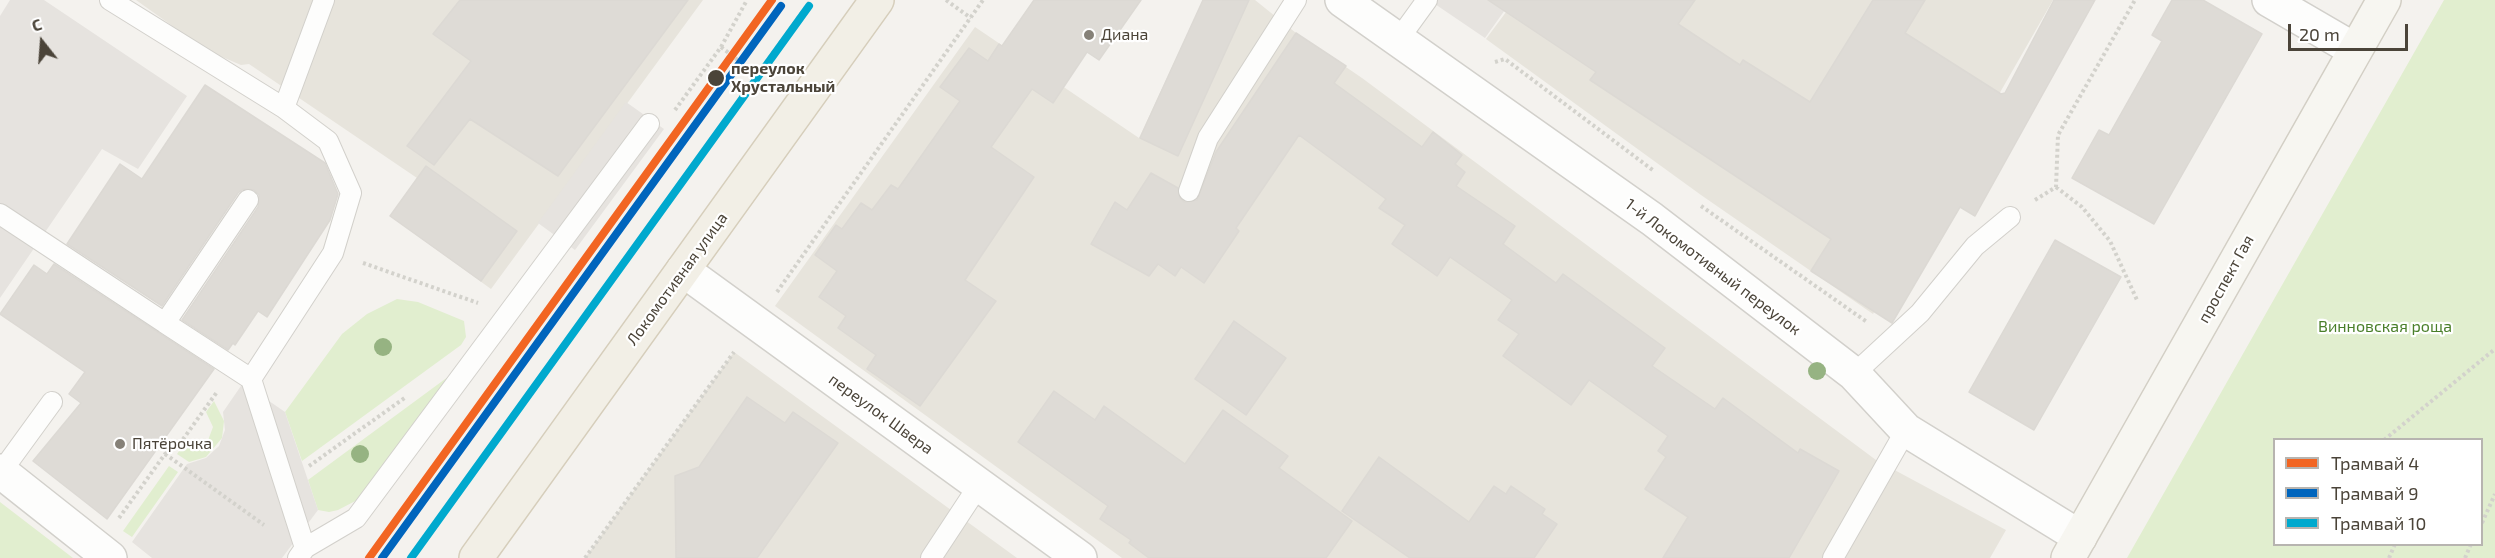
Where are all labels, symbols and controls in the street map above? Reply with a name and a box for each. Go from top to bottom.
north arrow [12,12,72,72]
scale bar [2291,12,2411,50]
text: С [29,14,44,35]
text: 20 m [2299,23,2340,45]
place label: Диана [1101,25,1148,45]
marker: Диана [1082,28,1096,42]
place label: переулок Хрустальный [731,59,835,97]
marker: переулок Хрустальный [706,68,726,88]
street label: 1-й Локомотивный переулок [1621,195,1805,339]
street label: Локомотивная улица [622,209,732,349]
street label: проспект Гая [2194,232,2258,326]
park label: Винновская роща [2318,317,2452,337]
street label: переулок Швера [825,370,937,458]
place label: Пятёрочка [132,434,212,454]
marker: Пятёрочка [113,437,127,451]
legend [2273,438,2483,546]
text: Трамвай 4 [2331,452,2419,474]
text: Трамвай 9 [2331,482,2419,504]
text: Трамвай 10 [2331,512,2426,534]

